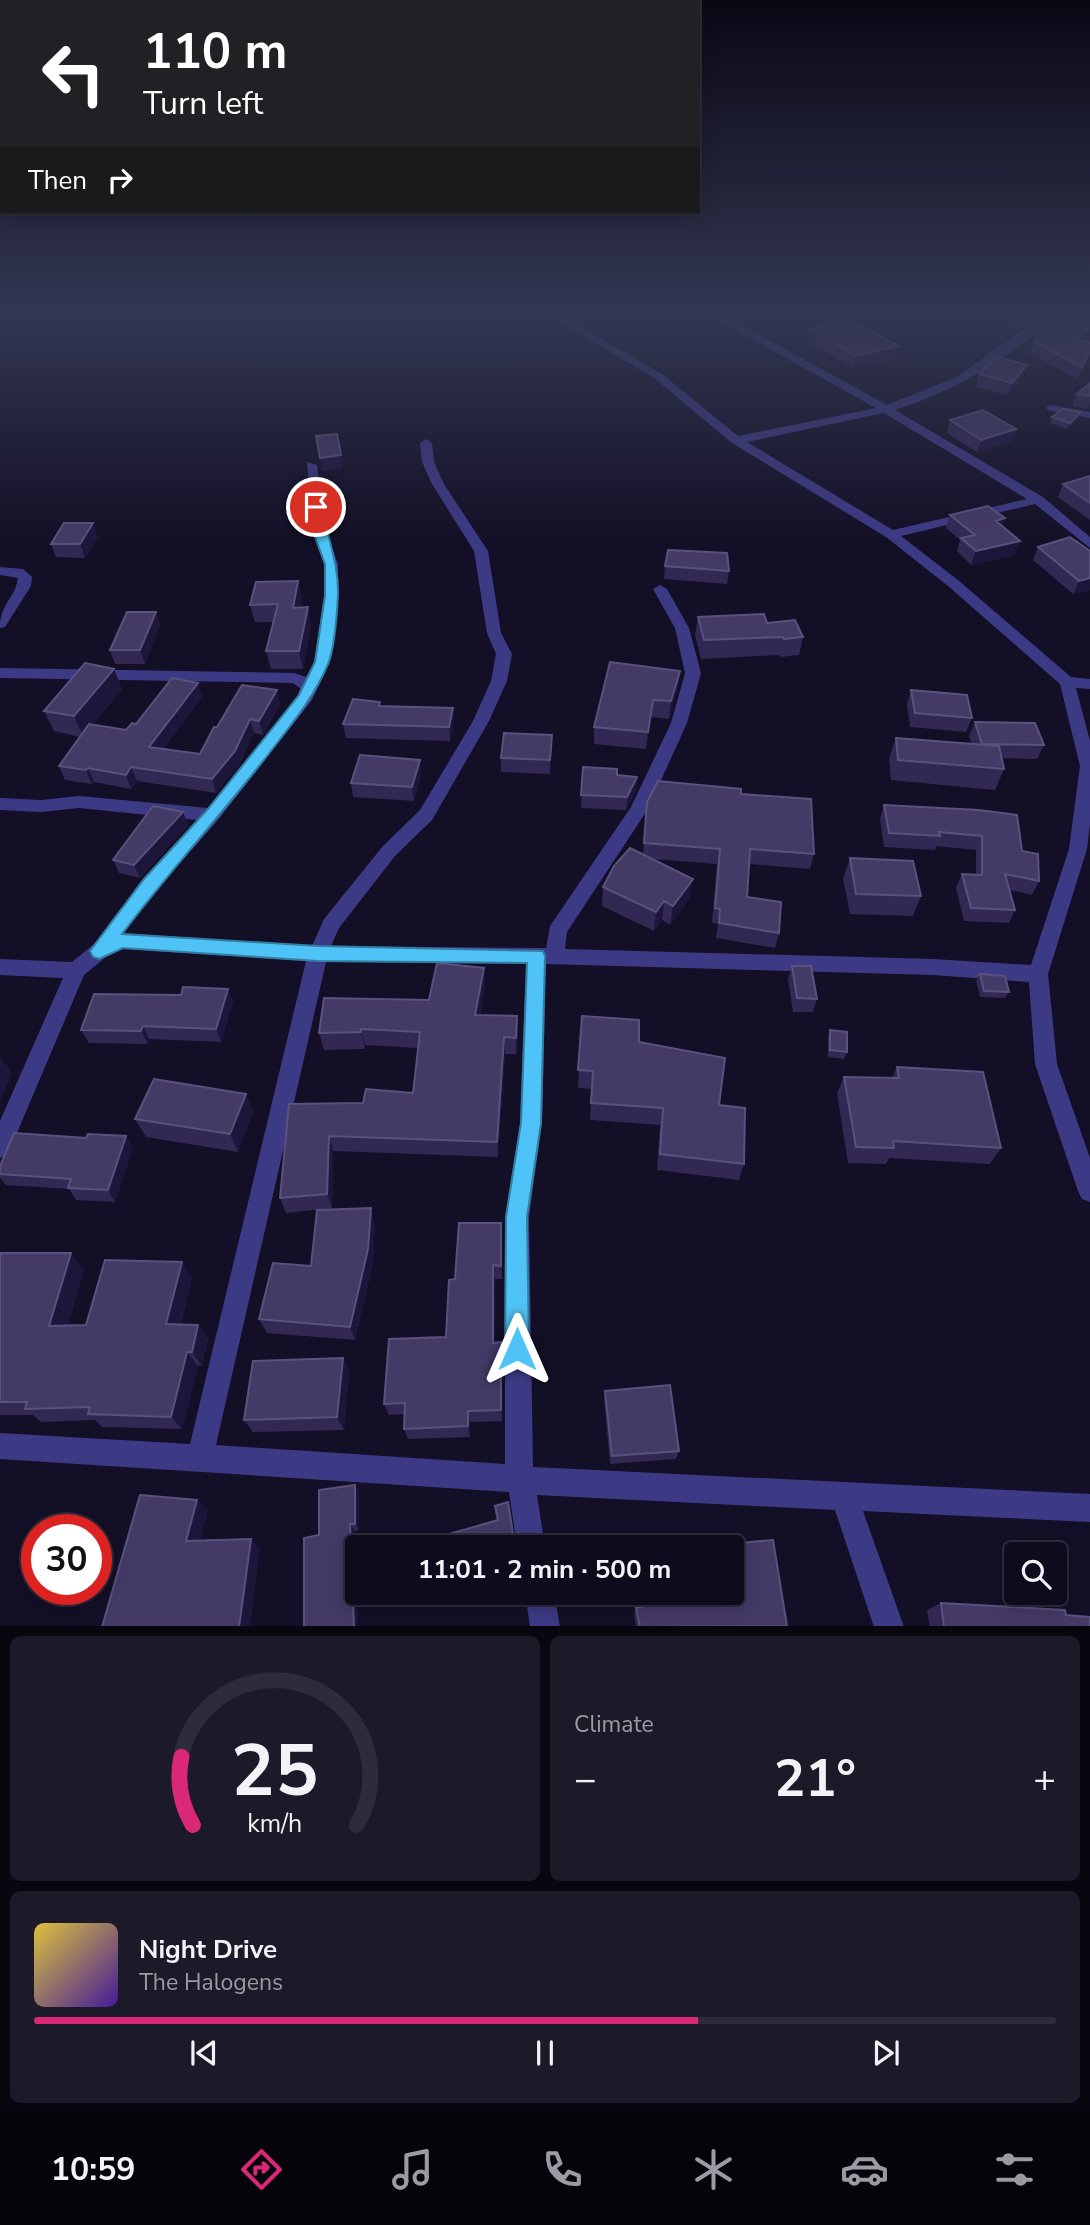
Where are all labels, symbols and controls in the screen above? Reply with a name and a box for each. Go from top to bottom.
text: 110 m [143,18,287,85]
icon: left [28,28,119,119]
text: Turn left [143,82,263,125]
icon: right [101,161,139,199]
text: Then [28,163,87,198]
pin [286,477,346,537]
icon: arrive [297,488,335,526]
position arrow [480,1312,554,1386]
speed limit sign: 30 [21,1514,112,1605]
map controls [1004,1542,1067,1605]
button: search [1004,1542,1067,1605]
text: 11:01 · 2 min · 500 m [418,1552,671,1587]
text: Climate [574,1709,654,1740]
text: 25 [231,1721,319,1821]
text: 21° [774,1743,856,1814]
text: − [574,1754,597,1805]
text: + [1033,1754,1056,1805]
text: km/h [247,1806,303,1840]
text: Night Drive [139,1932,277,1967]
text: The Halogens [139,1967,283,1998]
icon: previous [185,2034,223,2072]
icon: pause [526,2034,564,2072]
icon: next [867,2034,905,2072]
icon: directions [237,2145,286,2194]
icon: music [388,2145,437,2194]
icon: phone [538,2145,587,2194]
icon: climate [689,2145,738,2194]
icon: car [840,2145,889,2194]
icon: filters [990,2145,1039,2194]
text: 10:59 [51,2148,136,2191]

